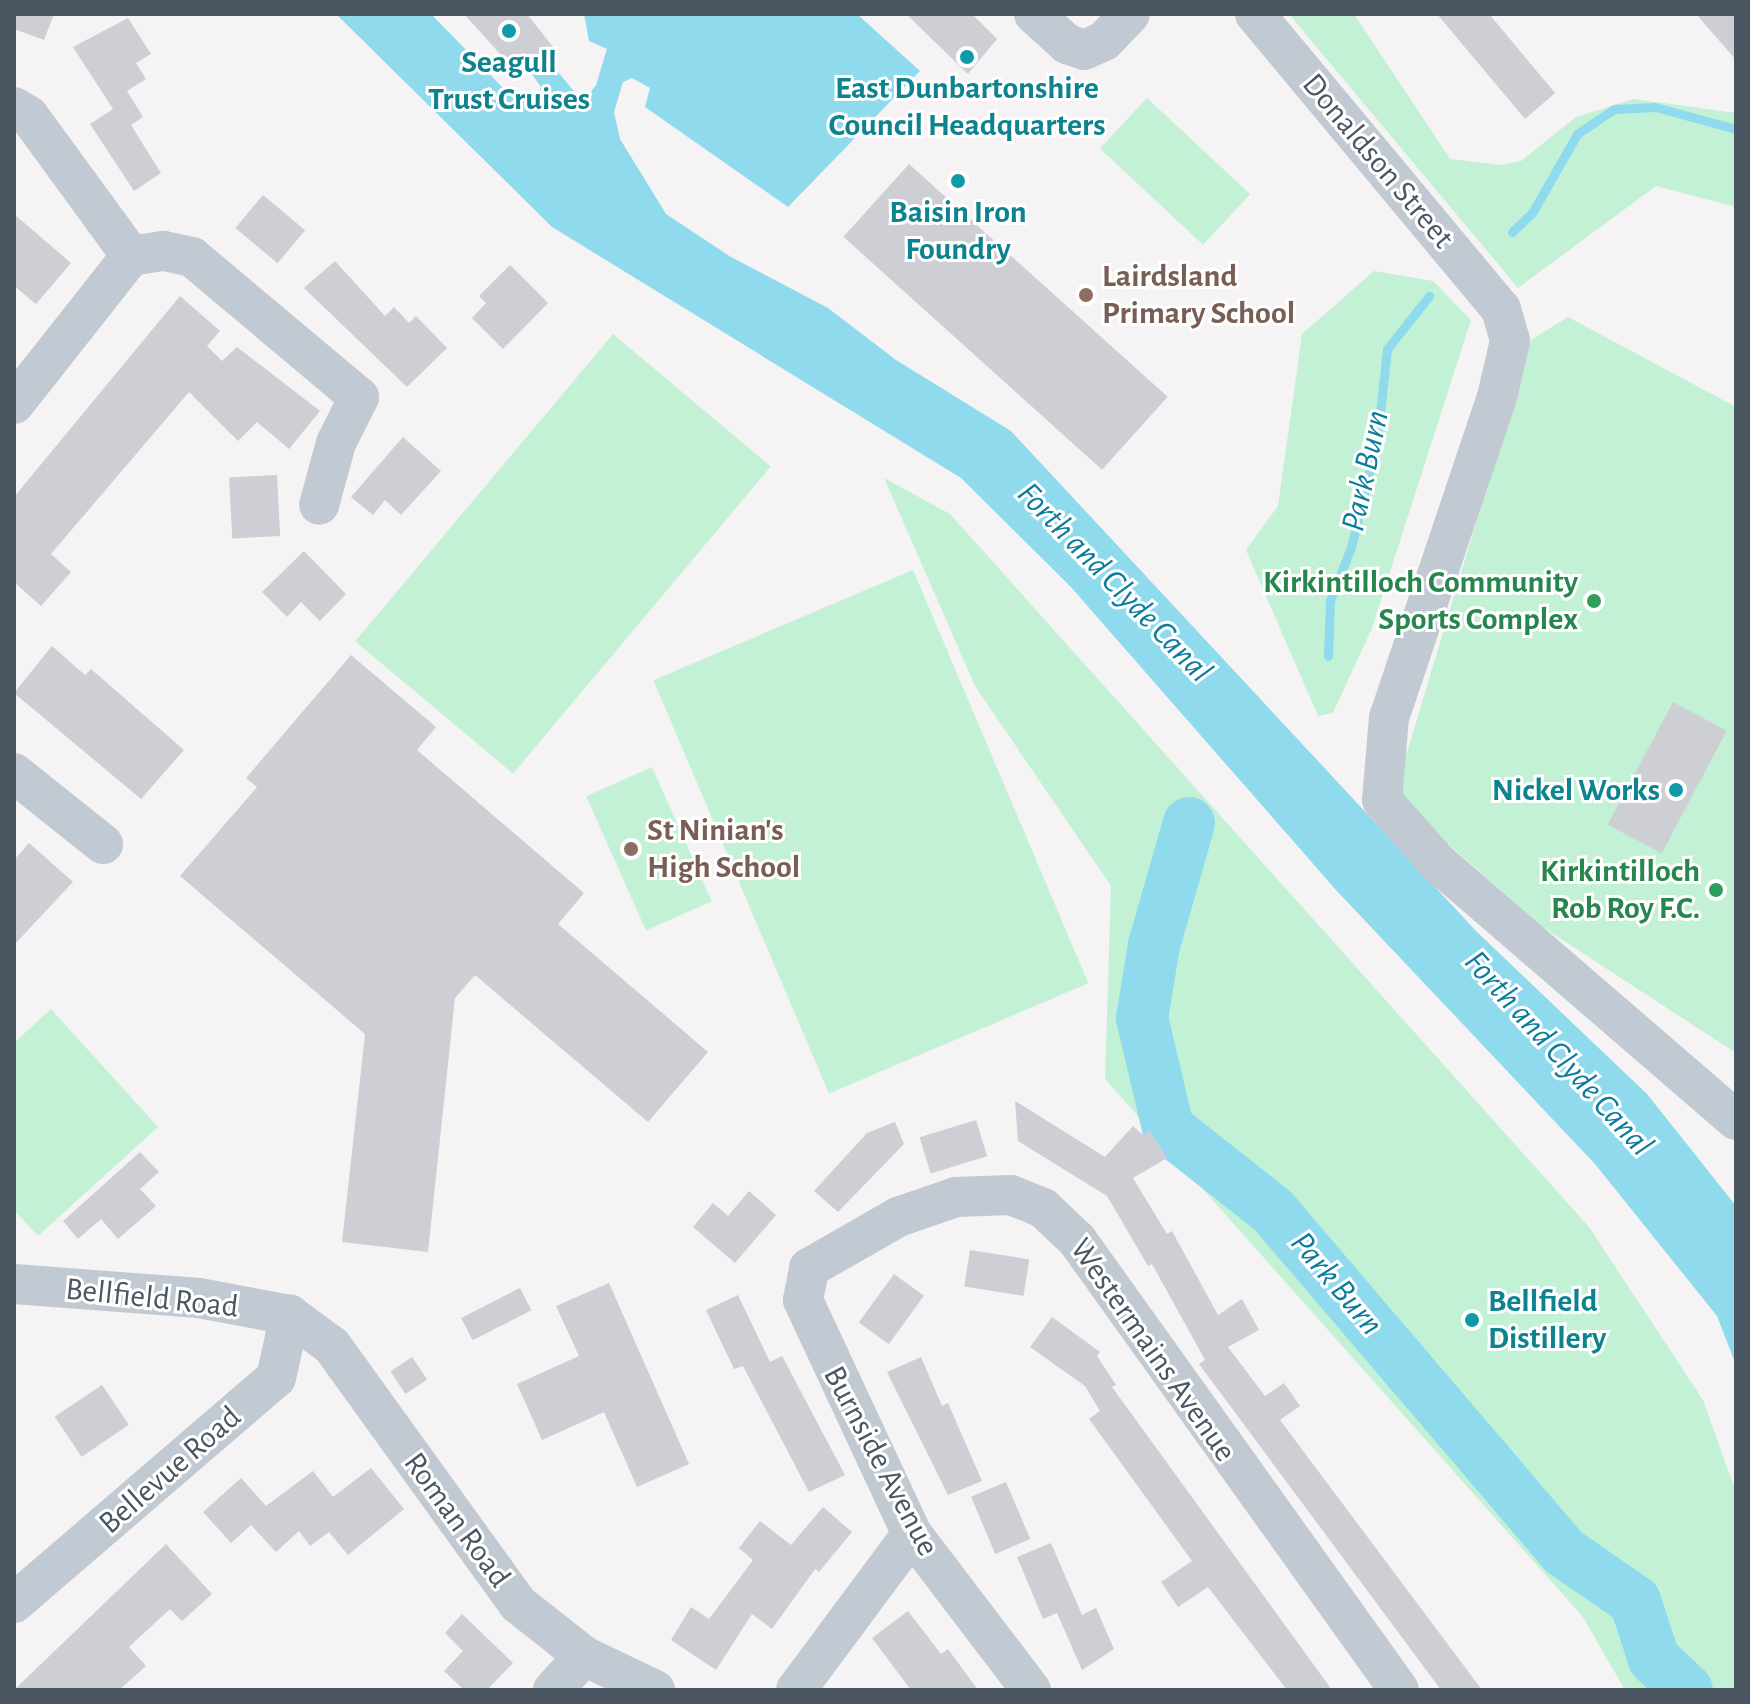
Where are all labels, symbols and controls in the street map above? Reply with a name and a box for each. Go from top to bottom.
marker: Seagull Trust Cruises [500,22,518,40]
place label: Seagull Trust Cruises [428,44,590,119]
marker: East Dunbartonshire Council Headquarters [958,48,976,66]
street label: Donaldson Street [1294,66,1462,256]
place label: East Dunbartonshire Council Headquarters [828,70,1106,145]
marker: Baisin Iron Foundry [949,172,967,190]
place label: Baisin Iron Foundry [889,194,1027,269]
place label: Lairdsland Primary School [1102,258,1295,333]
marker: Lairdsland Primary School [1077,286,1095,304]
water label: Park Burn [1333,407,1399,535]
water label: Forth and Clyde Canal [1008,474,1220,692]
place label: Kirkintilloch Community Sports Complex [1263,564,1578,639]
marker: Kirkintilloch Community Sports Complex [1585,592,1603,610]
place label: Nickel Works [1492,771,1660,809]
marker: Nickel Works [1667,781,1685,799]
place label: St Ninian's High School [647,812,800,887]
marker: St Ninian's High School [622,840,640,858]
place label: Kirkintilloch Rob Roy F.C. [1540,853,1700,928]
marker: Kirkintilloch Rob Roy F.C. [1707,881,1725,899]
water label: Forth and Clyde Canal [1455,943,1661,1165]
water label: Park Burn [1281,1224,1391,1344]
street label: Westermains Avenue [1062,1231,1244,1469]
street label: Bellfield Road [64,1270,240,1326]
place label: Bellfield Distillery [1488,1283,1606,1358]
marker: Bellfield Distillery [1463,1311,1481,1329]
street label: Burnside Avenue [815,1359,947,1563]
street label: Bellevue Road [91,1398,249,1542]
street label: Roman Road [395,1445,519,1595]

